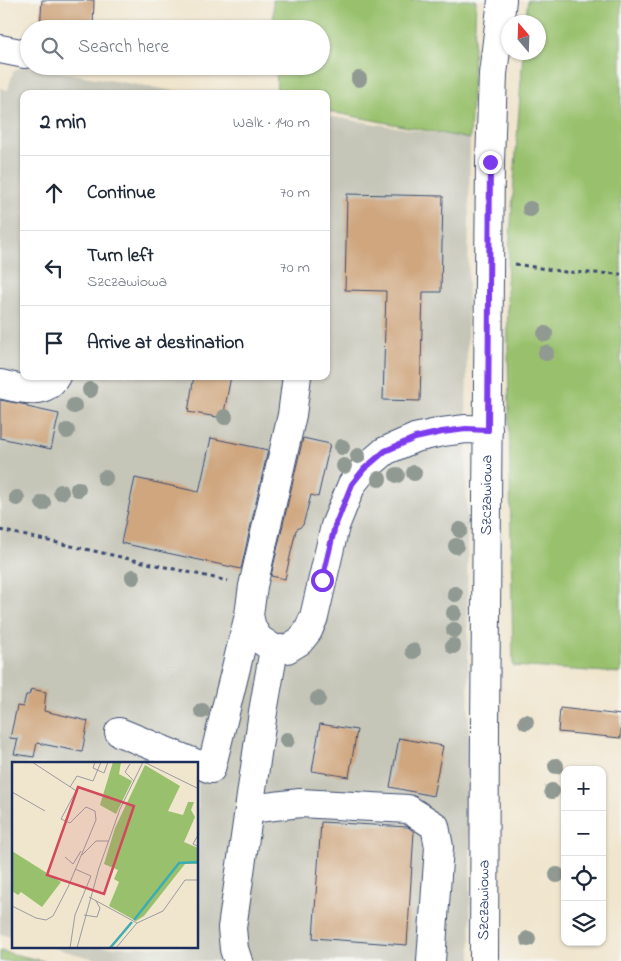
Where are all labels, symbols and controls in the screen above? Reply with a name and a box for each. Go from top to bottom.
north arrow [501,15,546,60]
search box [20,20,330,75]
icon: search [38,34,66,62]
text: Search here [78,34,169,61]
text: 2 min [40,108,86,138]
text: Walk · 140 m [233,111,310,135]
route end [479,151,502,174]
icon: ahead [40,179,68,207]
text: Continue [87,180,155,207]
text: 70 m [280,181,310,205]
text: Turn left [87,243,154,270]
icon: left [40,254,68,282]
text: 70 m [280,256,310,280]
text: Szczawiowa [87,270,167,294]
icon: arrive [40,329,68,357]
text: Arrive at destination [87,330,244,357]
street label: Szczawiowa [475,455,499,535]
route start [311,569,334,592]
inset map [12,762,199,948]
map controls [561,766,606,946]
button: + [561,766,606,811]
button: − [561,811,606,856]
button: locate [561,856,606,901]
street label: Szczawiowa [472,860,496,940]
button: layers [561,901,606,946]

